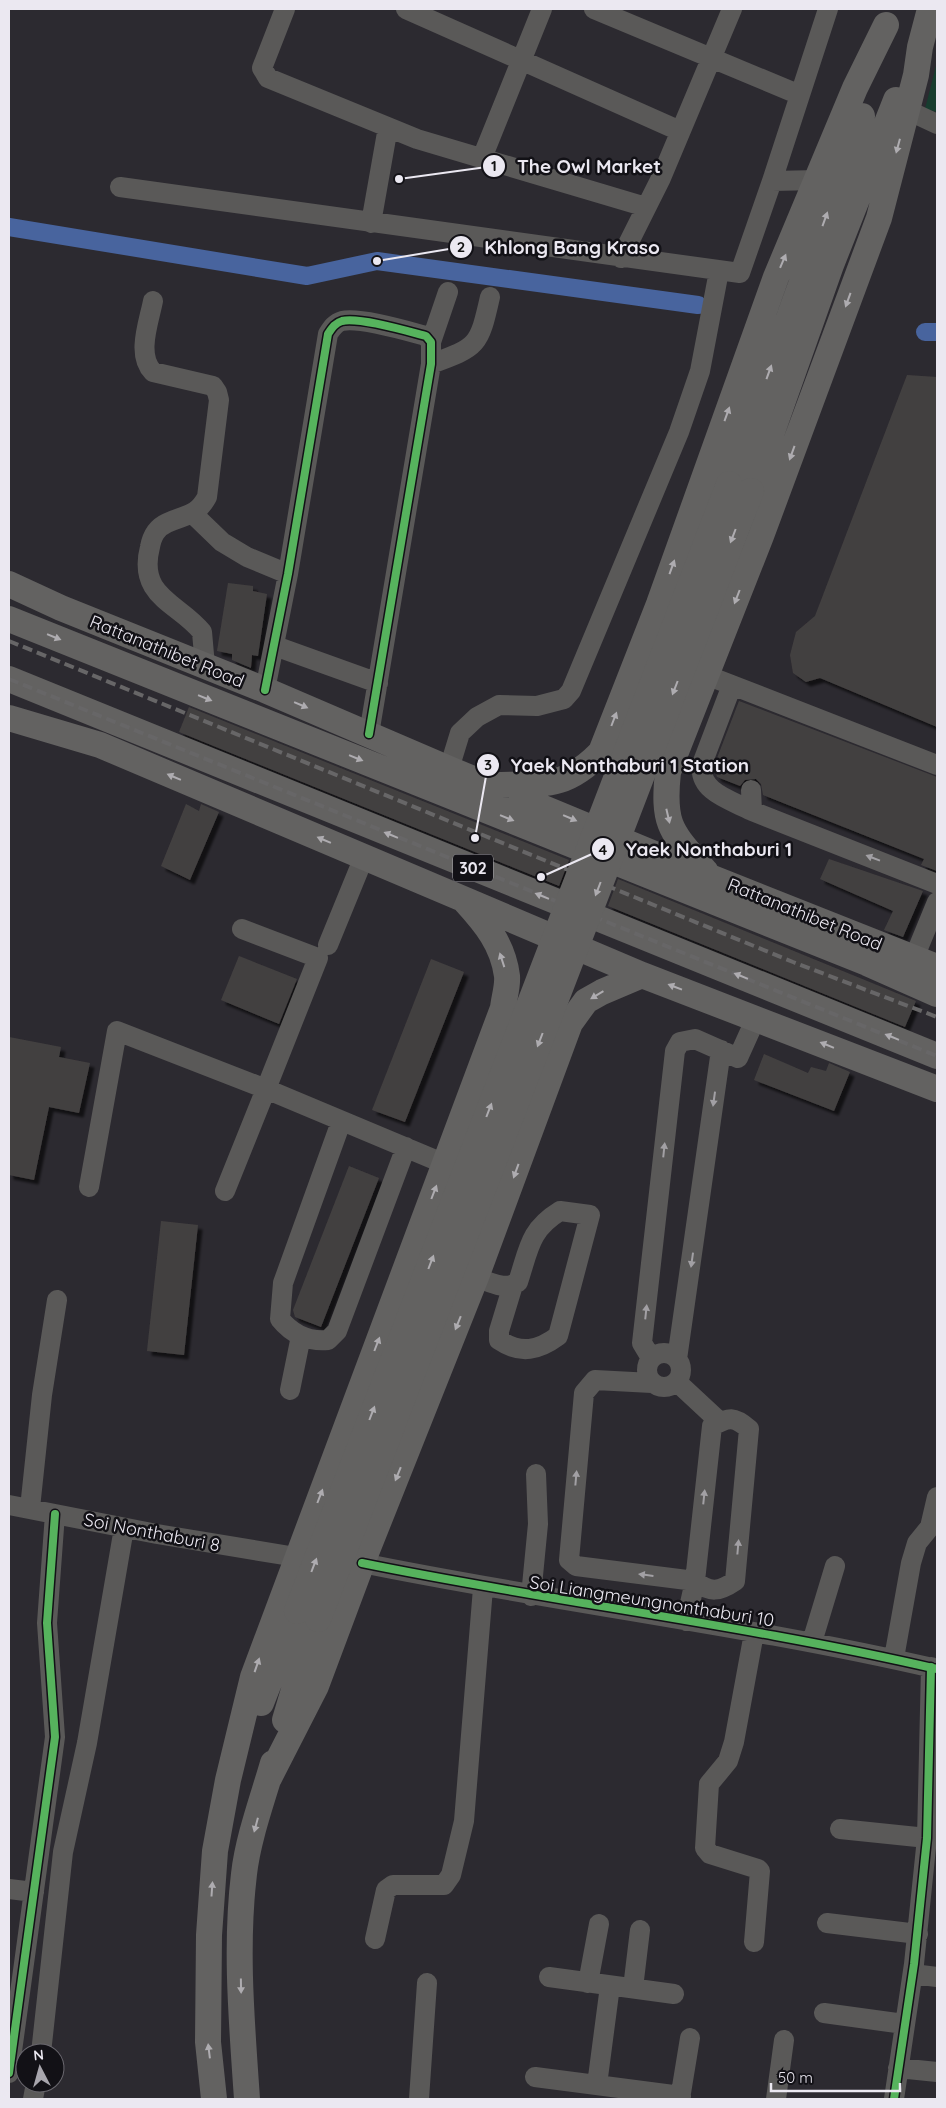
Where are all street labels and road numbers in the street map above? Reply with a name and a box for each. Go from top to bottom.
street label: Rattanathibet Road [86,610,248,692]
road number: 302 [453,854,493,881]
street label: Rattanathibet Road [724,873,886,955]
street label: Soi Nonthaburi 8 [82,1508,222,1556]
street label: Soi Liangmeungnonthaburi 10 [528,1570,776,1632]

